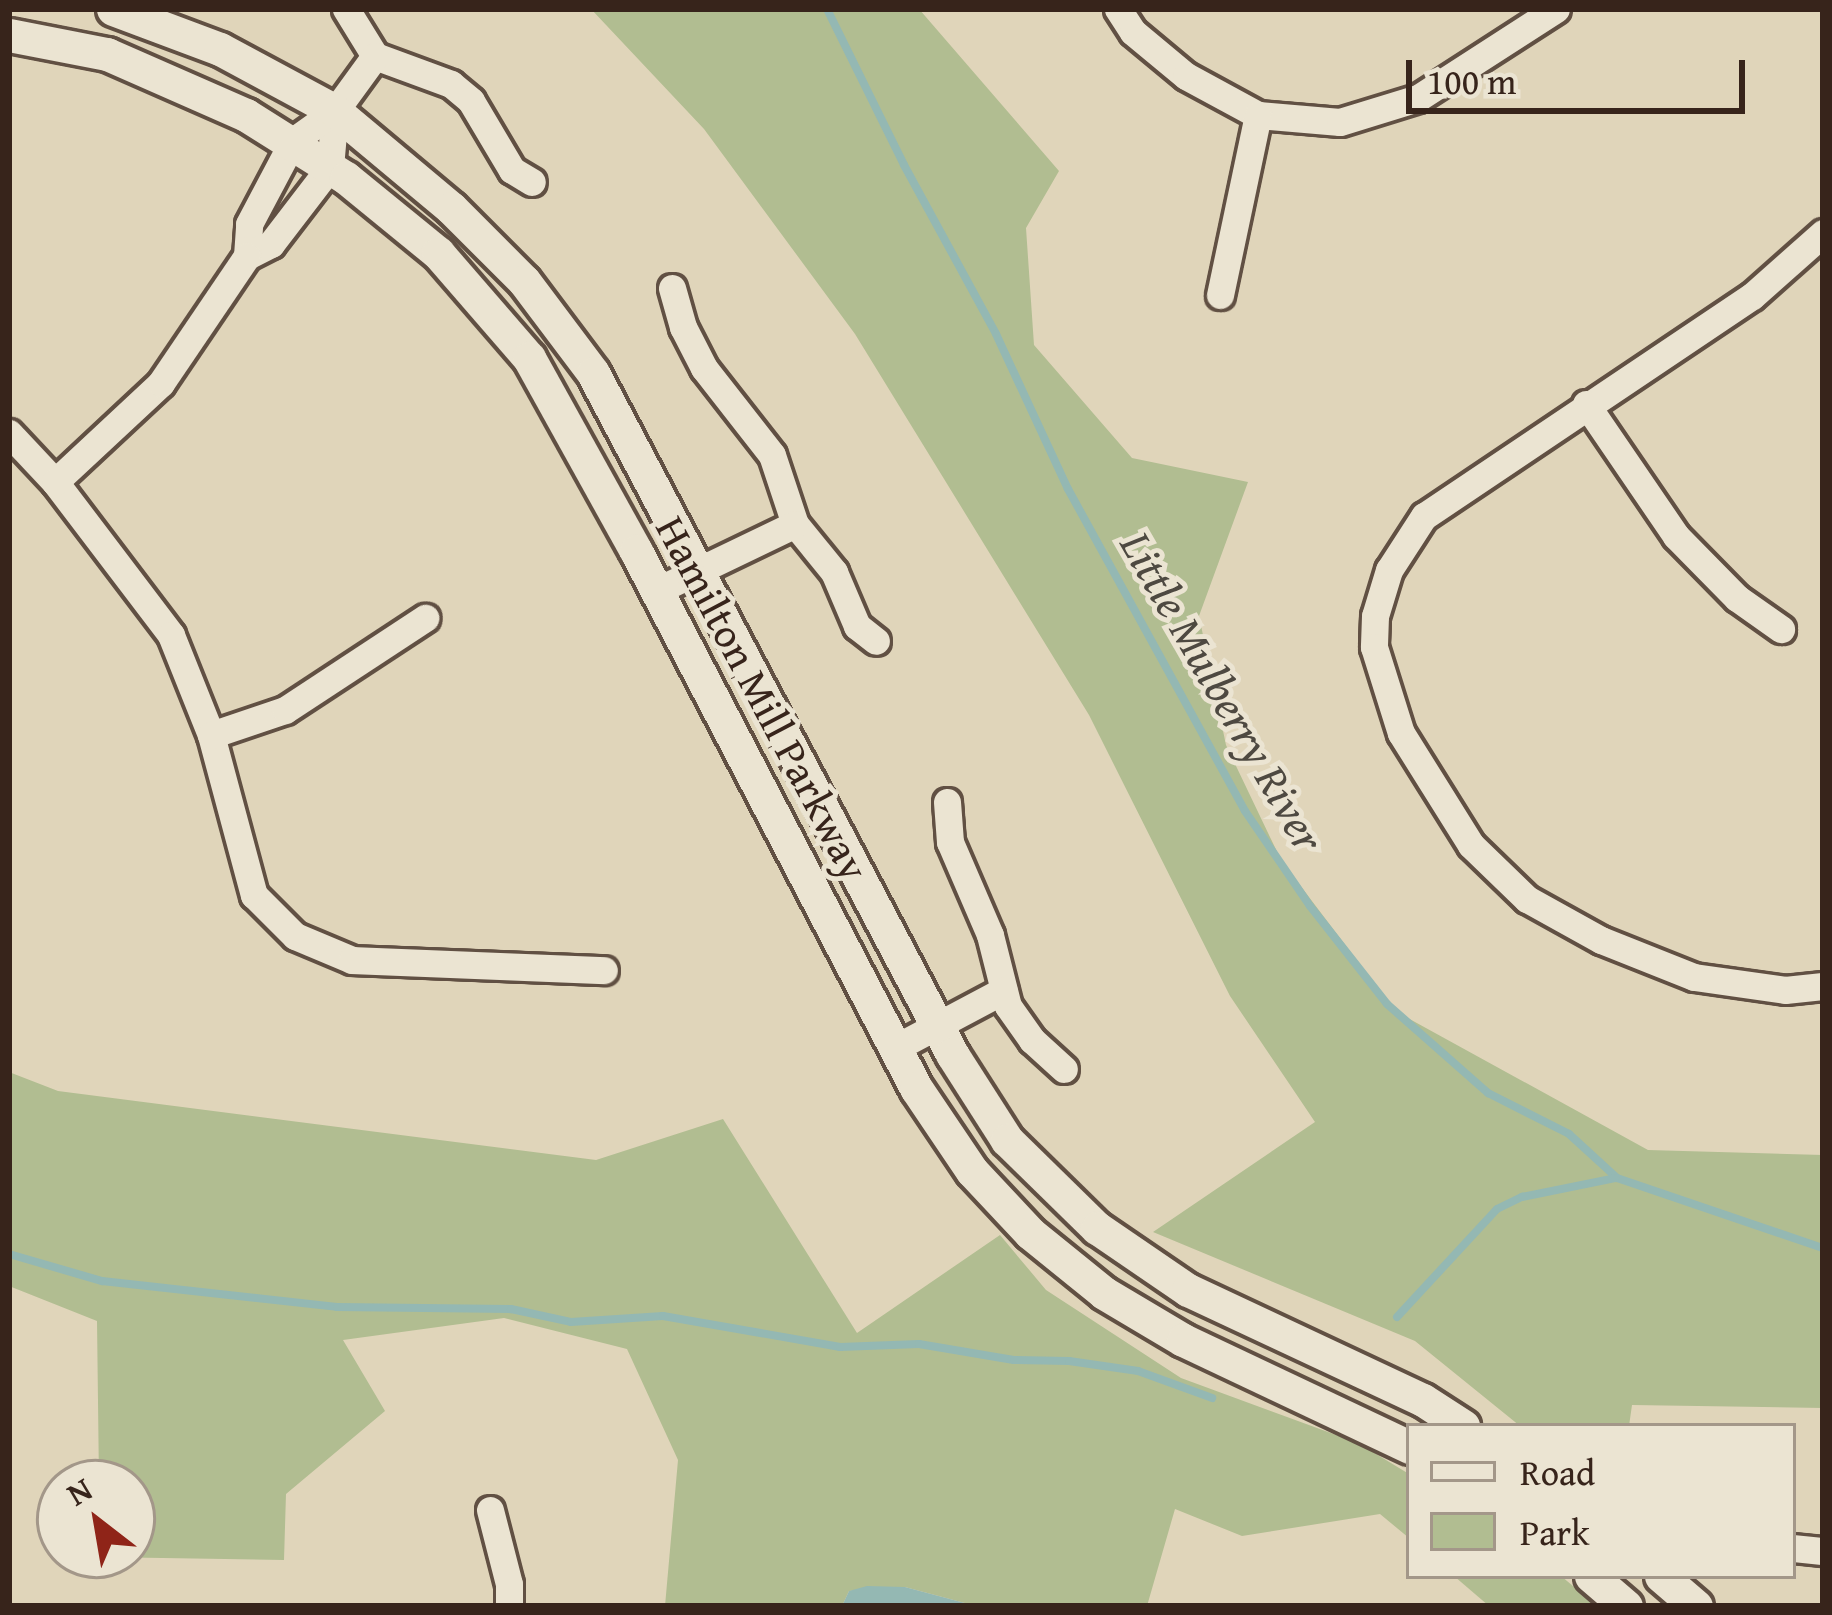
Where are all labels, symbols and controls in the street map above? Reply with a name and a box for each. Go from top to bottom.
scale bar [1412,36,1751,110]
text: 100 m [1427,54,1516,107]
street label: Hamilton Mill Parkway [646,507,880,889]
water label: Little Mulberry River [1109,521,1337,861]
legend [1406,1423,1796,1579]
text: Road [1520,1445,1595,1498]
north arrow [36,1459,156,1579]
text: N [57,1464,101,1517]
text: Park [1520,1505,1590,1558]

